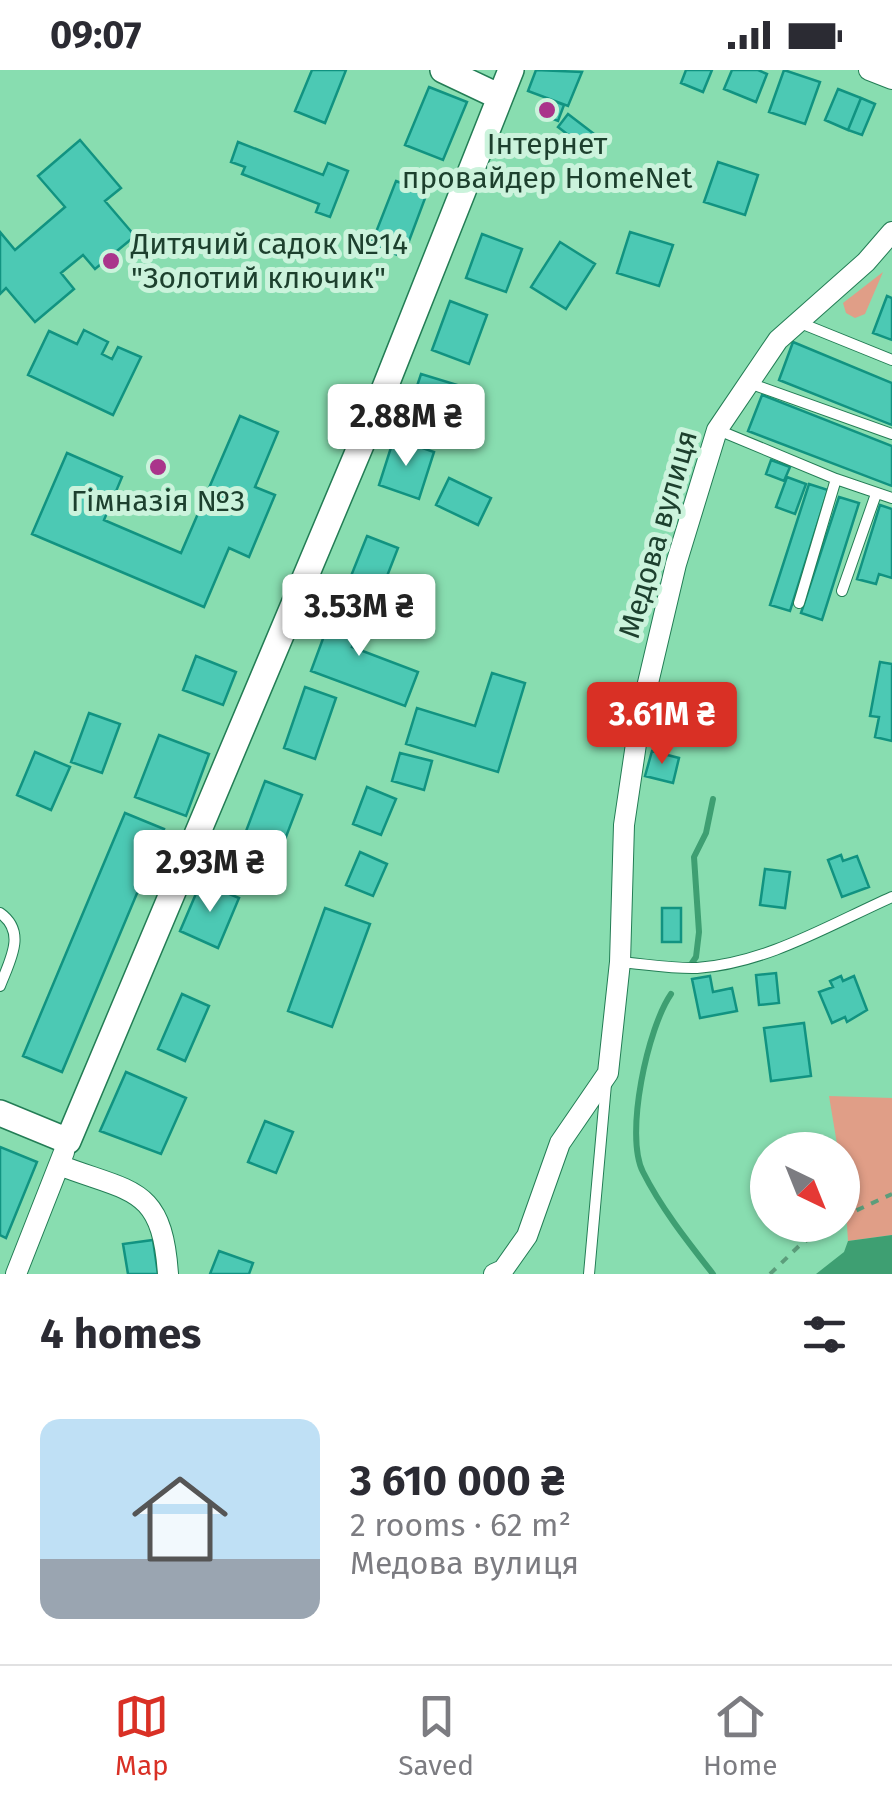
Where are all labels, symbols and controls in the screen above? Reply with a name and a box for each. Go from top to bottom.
text: 09:07 [50,12,142,58]
marker: Інтернет провайдер HomeNet [536,99,558,121]
place label: Інтернет провайдер HomeNet [402,126,692,196]
place label: Дитячий садок №14 "Золотий ключик" [130,226,408,296]
marker: Дитячий садок №14 "Золотий ключик" [100,250,122,272]
pin: 2.88M ₴ [314,384,498,469]
text: 2.88M ₴ [350,397,462,435]
street label: Медова вулиця [611,426,705,642]
marker: Гімназія №3 [147,456,169,478]
place label: Гімназія №3 [71,483,245,519]
pin: 3.53M ₴ [267,574,451,659]
text: 3.53M ₴ [304,587,414,625]
pin: 3.61M ₴ [570,682,754,767]
text: 3.61M ₴ [609,695,715,733]
pin: 2.93M ₴ [118,830,302,915]
text: 2.93M ₴ [156,843,264,881]
north arrow [750,1132,860,1242]
map controls [750,1132,860,1242]
icon: filters [797,1307,852,1362]
text: 4 homes [40,1309,201,1359]
text: 3 610 000 ₴ [350,1456,565,1506]
icon: home [120,1459,240,1579]
text: 2 rooms · 62 m² [350,1506,571,1544]
text: Медова вулиця [350,1544,579,1582]
tab: Map [114,1689,169,1782]
tab: Saved [398,1689,474,1782]
tab: Home [703,1689,778,1782]

